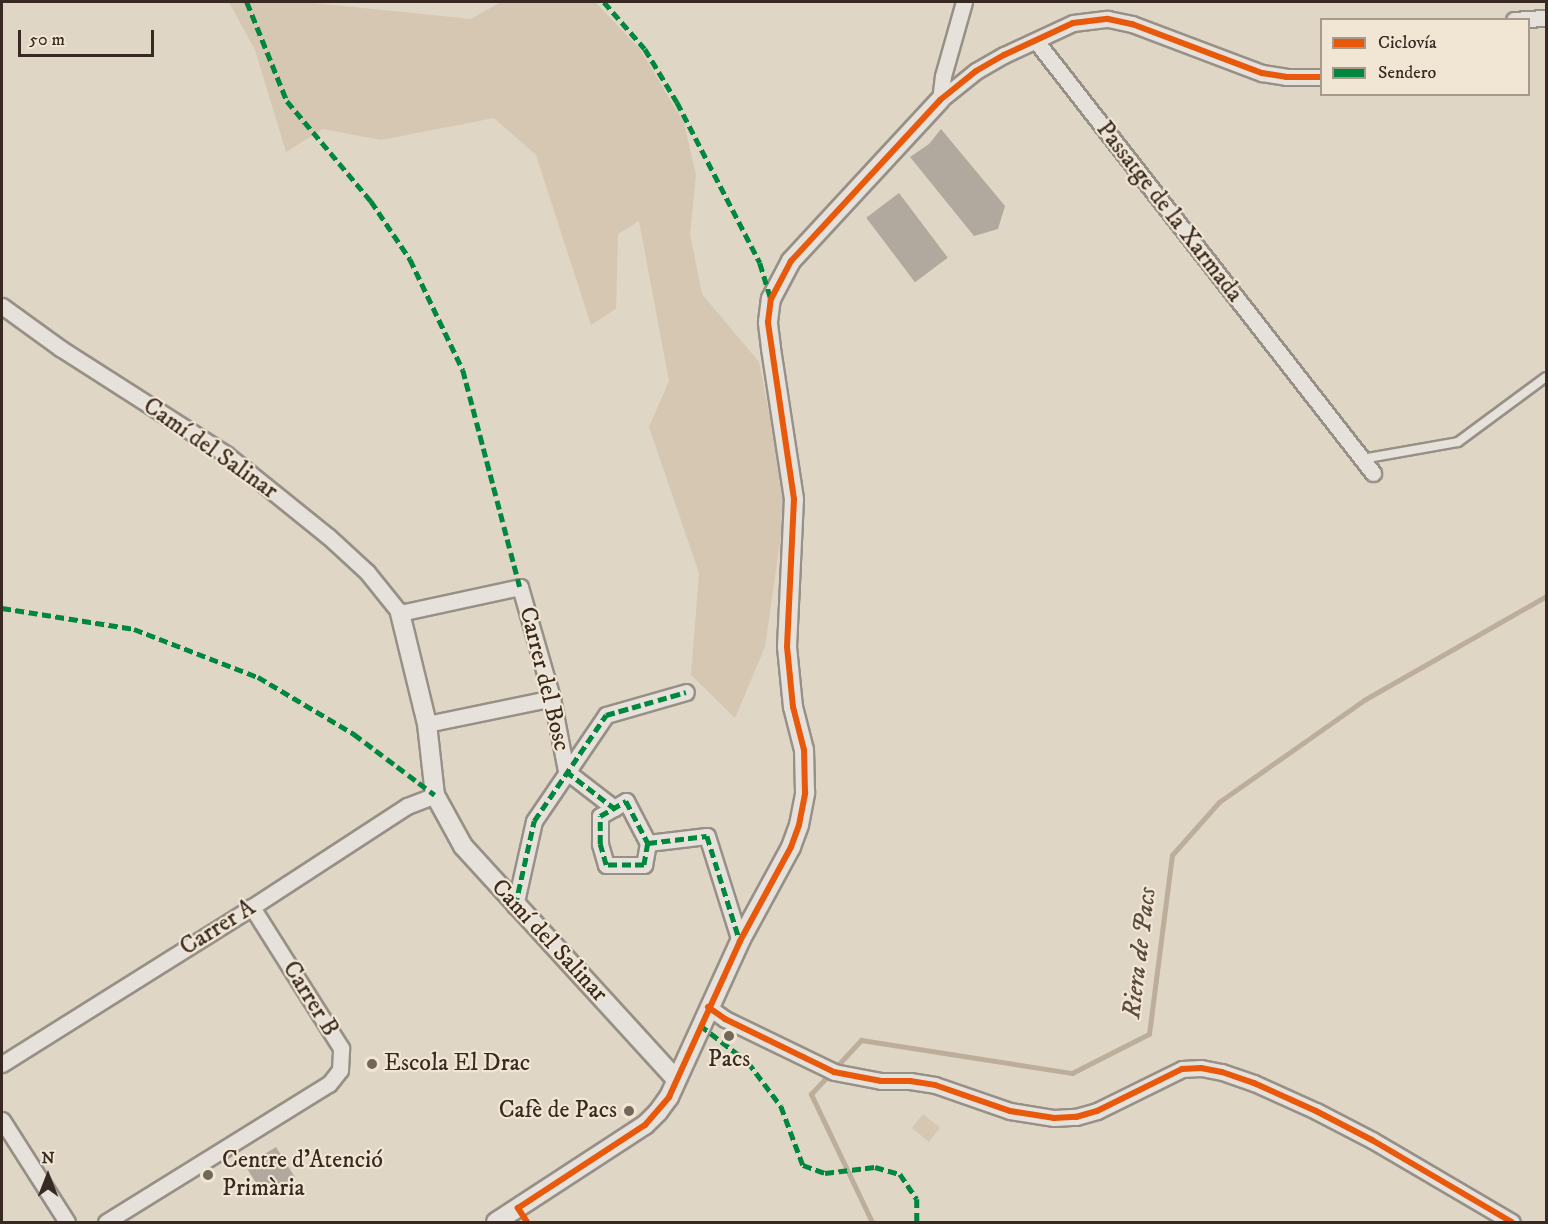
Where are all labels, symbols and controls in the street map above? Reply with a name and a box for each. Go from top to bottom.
scale bar [21,18,158,56]
legend [1320,18,1530,96]
text: 50 m [29,29,65,51]
text: Ciclovía [1378,32,1437,54]
text: Sendero [1378,62,1436,84]
street label: Passatge de la Xarmada [1090,116,1248,308]
street label: Camí del Salinar [137,392,283,506]
street label: Carrer del Bosc [512,604,576,754]
street label: Camí del Salinar [485,874,613,1008]
water label: Riera de Pacs [1116,886,1164,1020]
street label: Carrer A [175,894,261,962]
street label: Carrer B [276,956,344,1042]
marker: Pacs [722,1029,736,1043]
place label: Pacs [708,1046,750,1074]
place label: Escola El Drac [384,1050,530,1078]
marker: Escola El Drac [365,1057,379,1071]
place label: Cafè de Pacs [499,1097,617,1125]
marker: Cafè de Pacs [622,1104,636,1118]
north arrow [18,1146,78,1206]
place label: Centre d'Atenció Primària [222,1147,383,1203]
text: N [41,1148,55,1168]
marker: Centre d'Atenció Primària [199,1166,217,1184]

